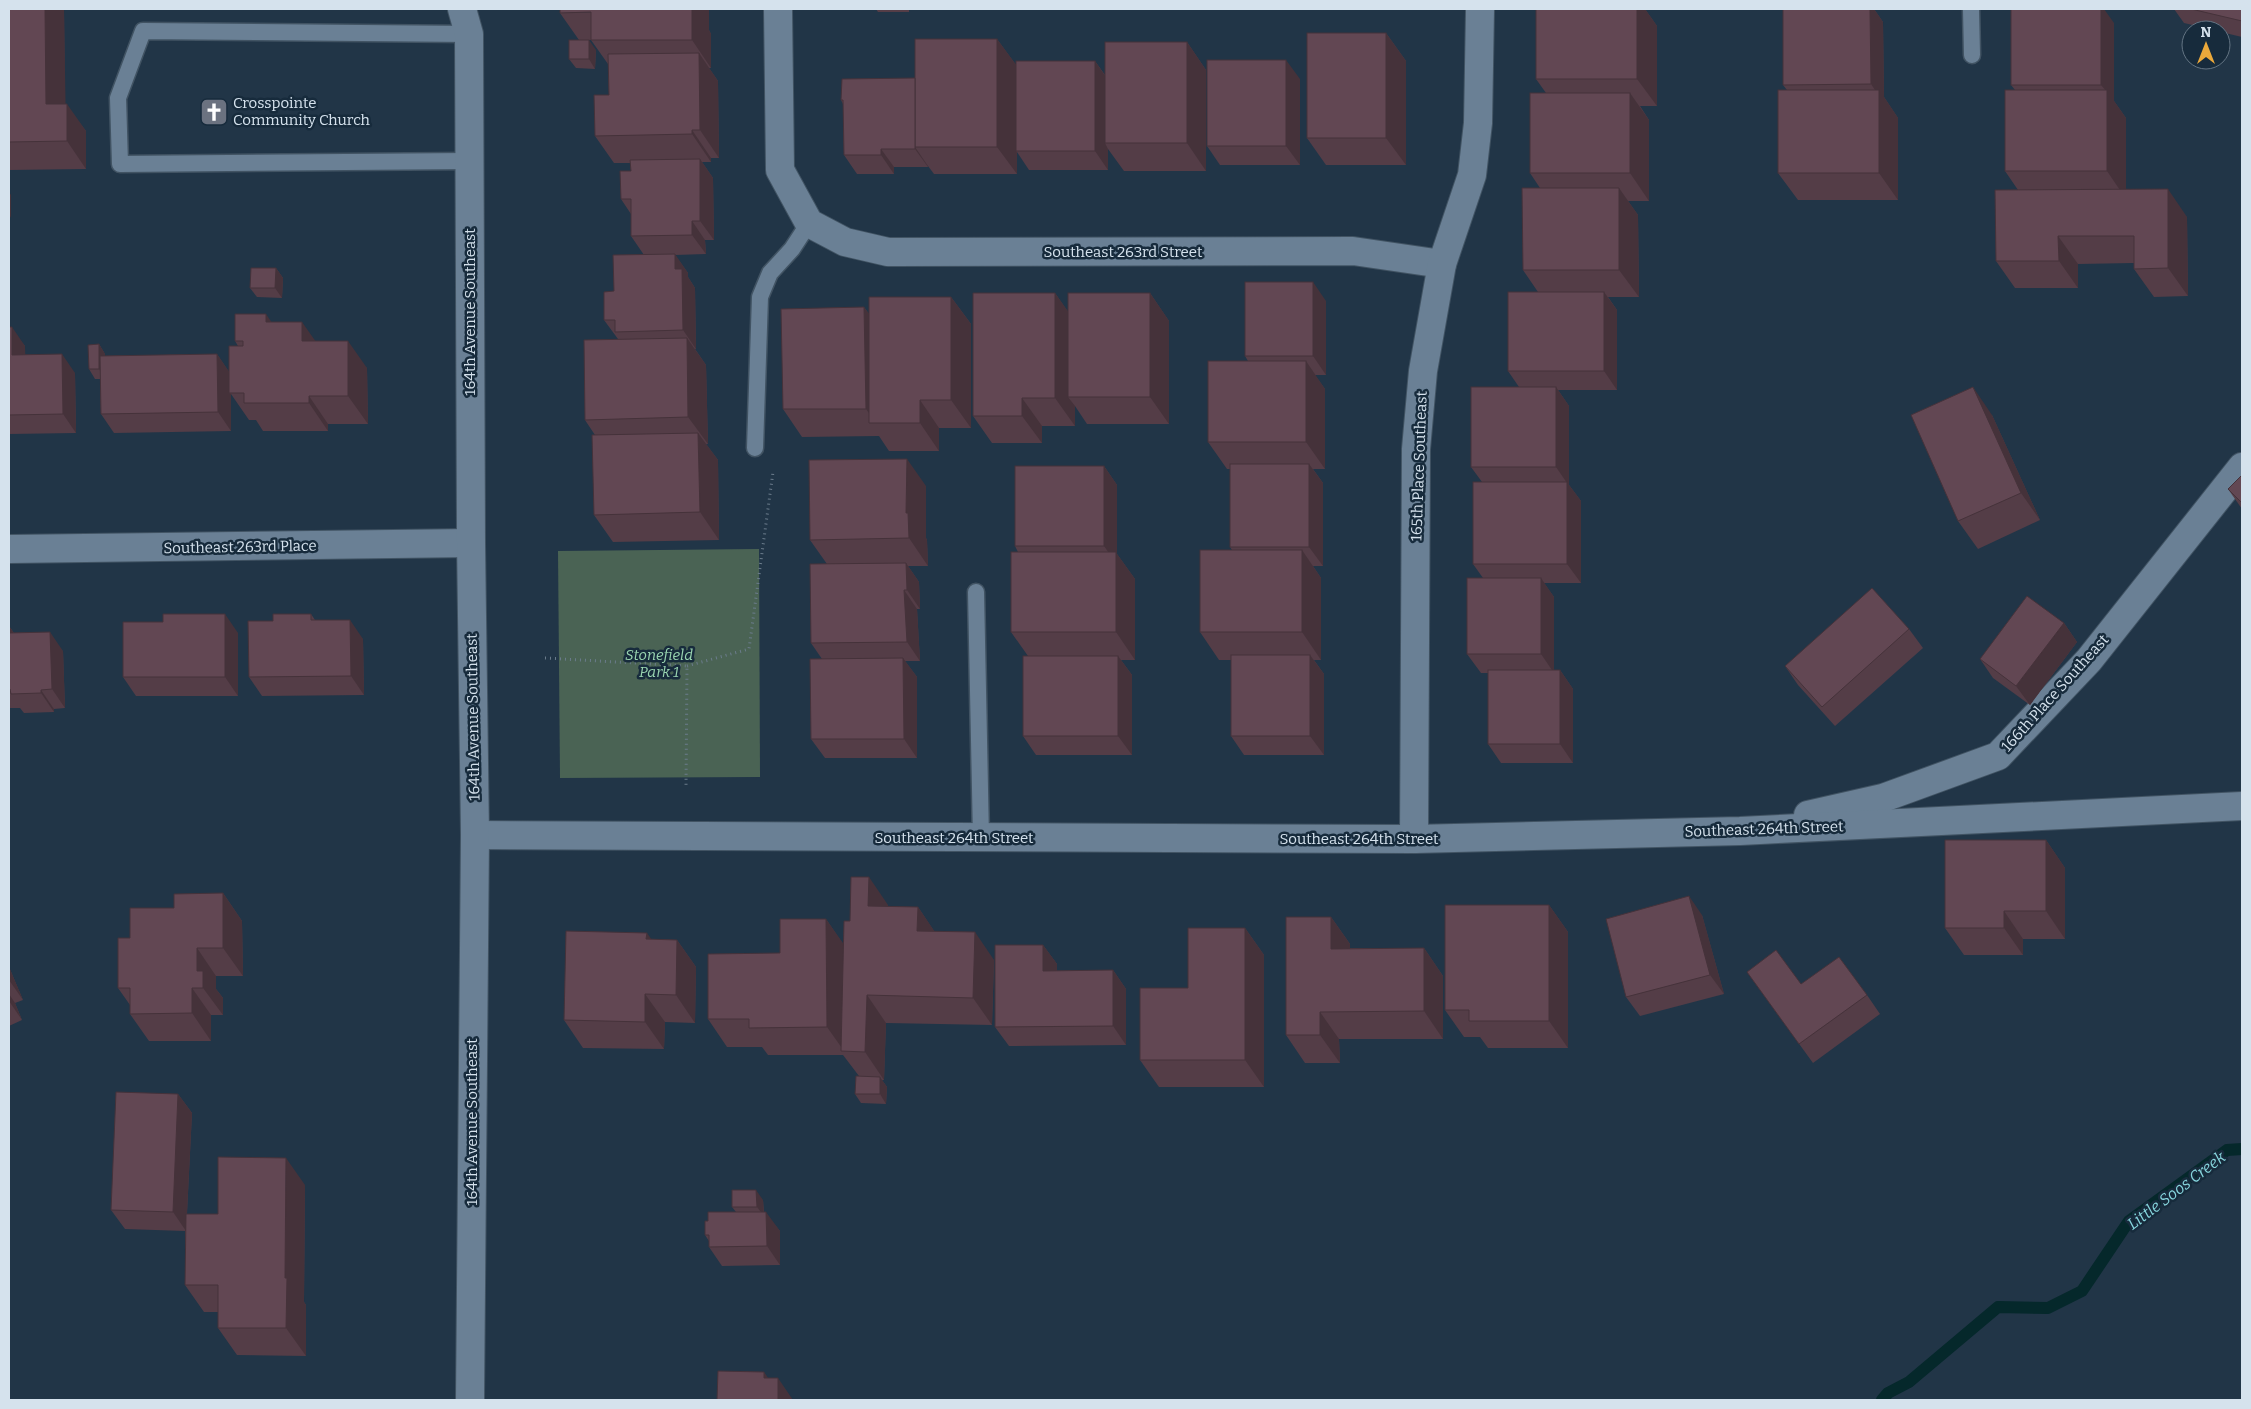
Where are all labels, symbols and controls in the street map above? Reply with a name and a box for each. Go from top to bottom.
north arrow [2181,20,2231,70]
text: N [2201,24,2212,41]
place label: Crosspointe Community Church [233,94,371,129]
church icon: Crosspointe Community Church [199,97,229,127]
street label: 164th Avenue Southeast [461,228,479,396]
street label: Southeast 263rd Street [1044,243,1203,261]
street label: 165th Place Southeast [1407,390,1431,541]
street label: Southeast 263rd Place [163,537,317,557]
street label: 166th Place Southeast [1998,630,2113,755]
street label: 164th Avenue Southeast [463,633,483,801]
park label: Stonefield Park 1 [625,646,693,681]
street label: Southeast 264th Street [1684,817,1844,841]
street label: Southeast 264th Street [874,829,1034,847]
street label: Southeast 264th Street [1279,830,1439,848]
street label: 164th Avenue Southeast [463,1038,481,1206]
water label: Little Soos Creek [2124,1147,2229,1233]

